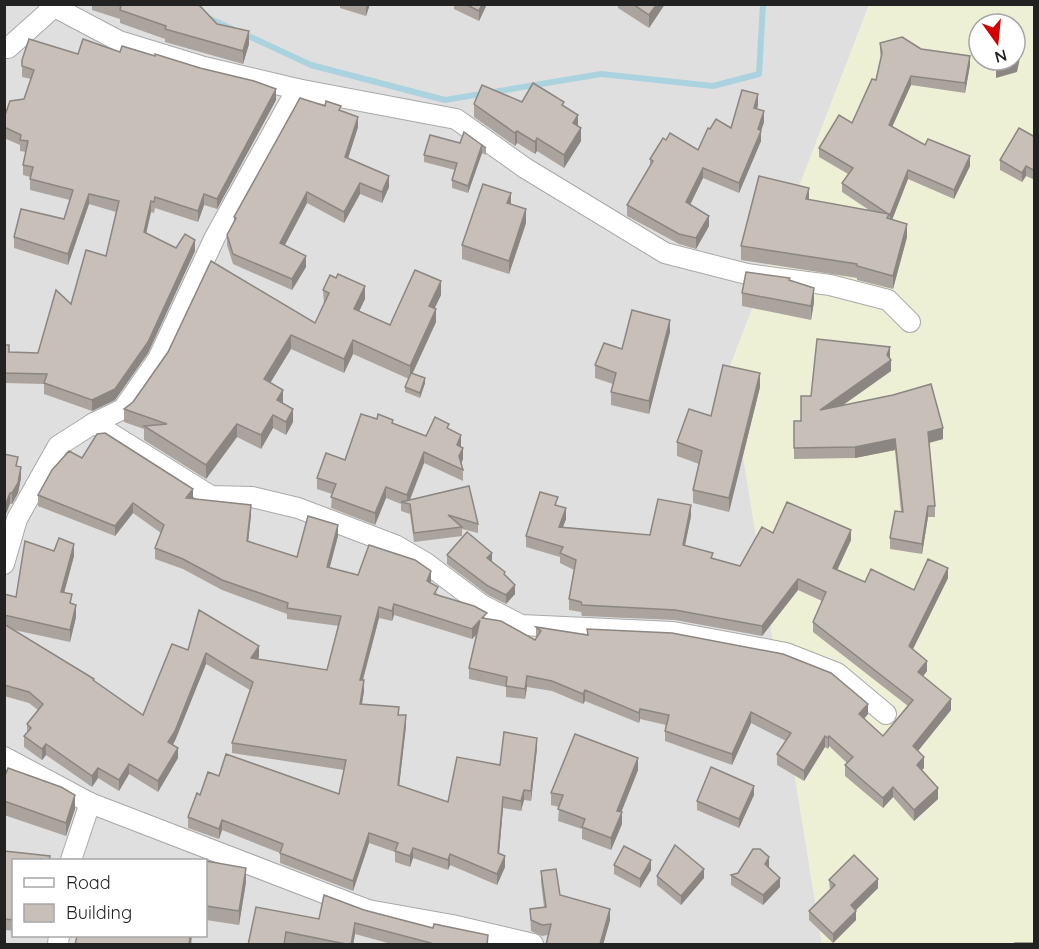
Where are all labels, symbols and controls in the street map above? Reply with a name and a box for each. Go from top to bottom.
north arrow [967,12,1027,72]
text: N [993,45,1009,68]
legend [12,859,207,937]
text: Road [66,871,111,894]
text: Building [66,901,132,924]

